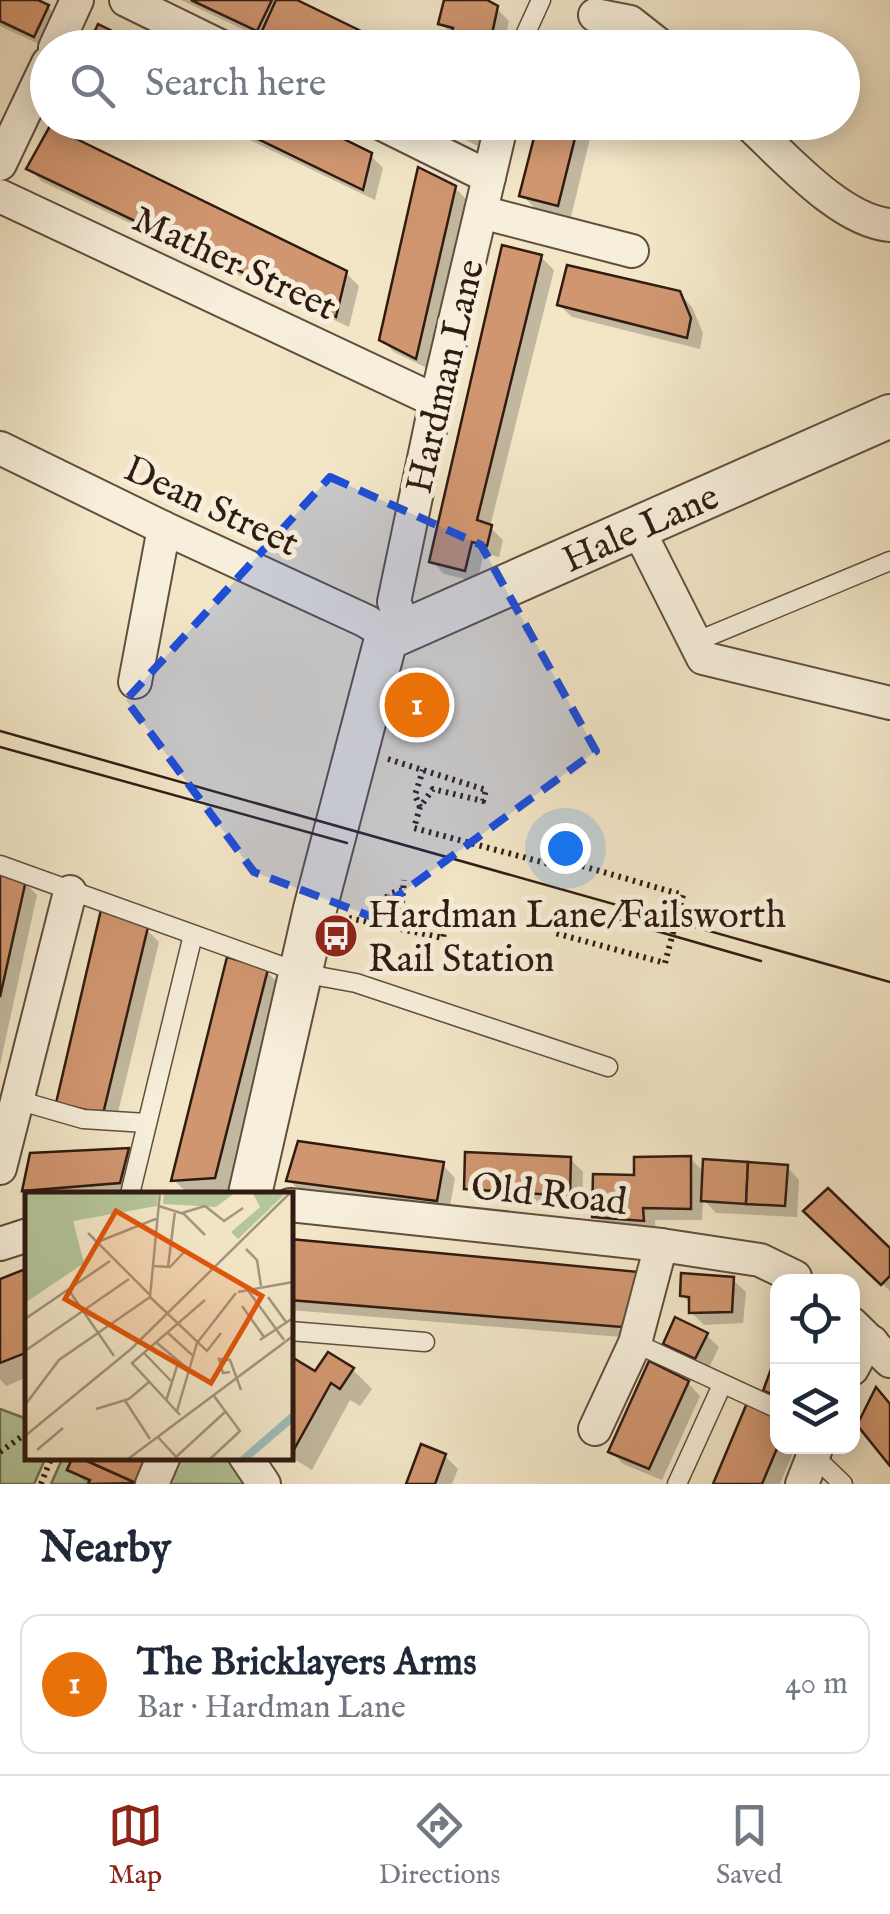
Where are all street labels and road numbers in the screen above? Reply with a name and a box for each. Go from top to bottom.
street label: Mather Street [124,197,343,333]
street label: Hardman Lane [397,255,497,498]
street label: Dean Street [116,446,306,569]
street label: Hale Lane [556,474,727,585]
street label: Old Road [469,1164,630,1228]

